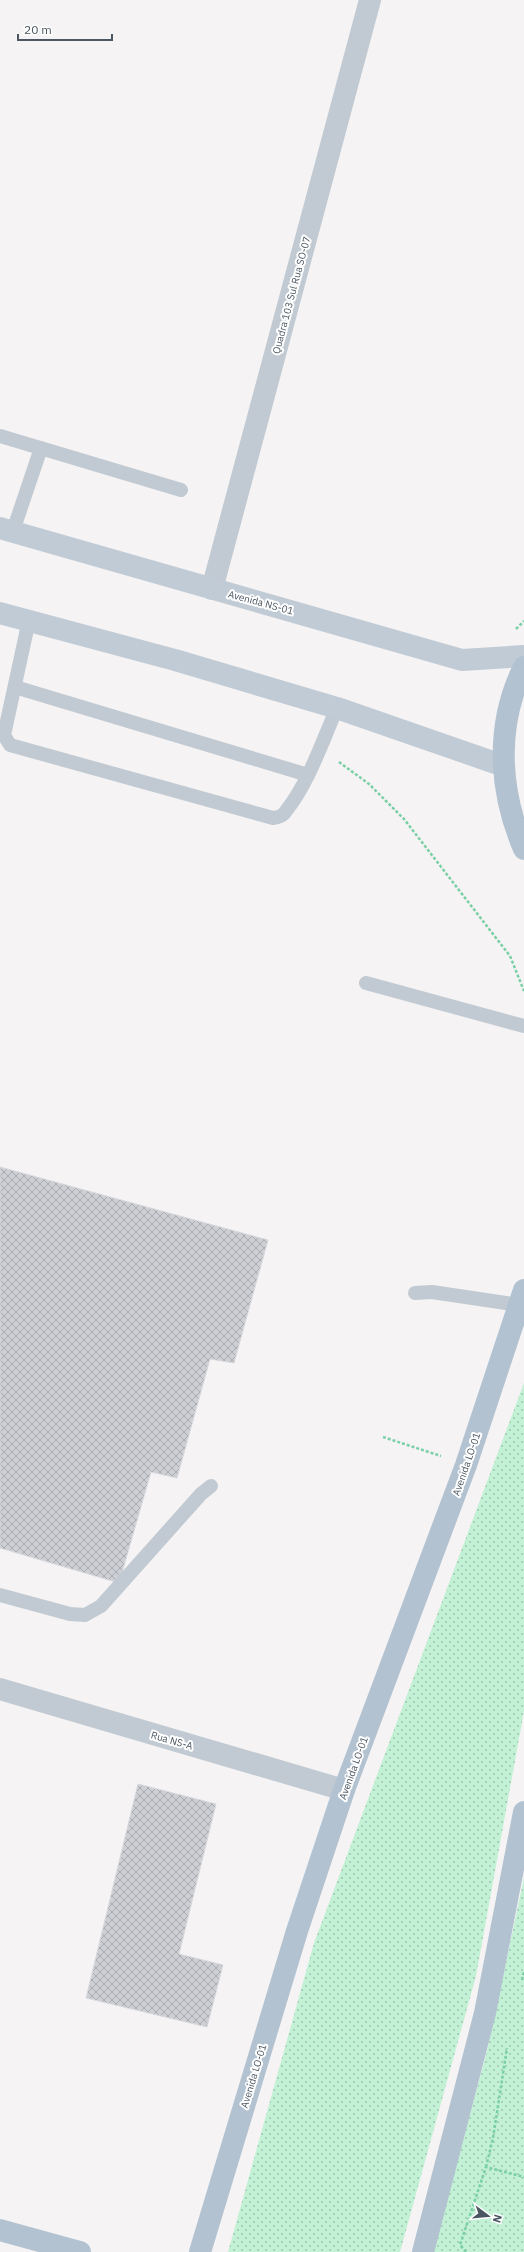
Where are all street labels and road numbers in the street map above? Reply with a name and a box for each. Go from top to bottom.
street label: Quadra 103 Sul Rua SO-07 [270,235,313,355]
street label: Avenida NS-01 [227,588,295,617]
street label: Avenida LO-01 [450,1431,483,1498]
street label: Rua NS-A [149,1728,195,1753]
street label: Avenida LO-01 [336,1735,371,1801]
street label: Avenida LO-01 [238,2043,269,2110]

